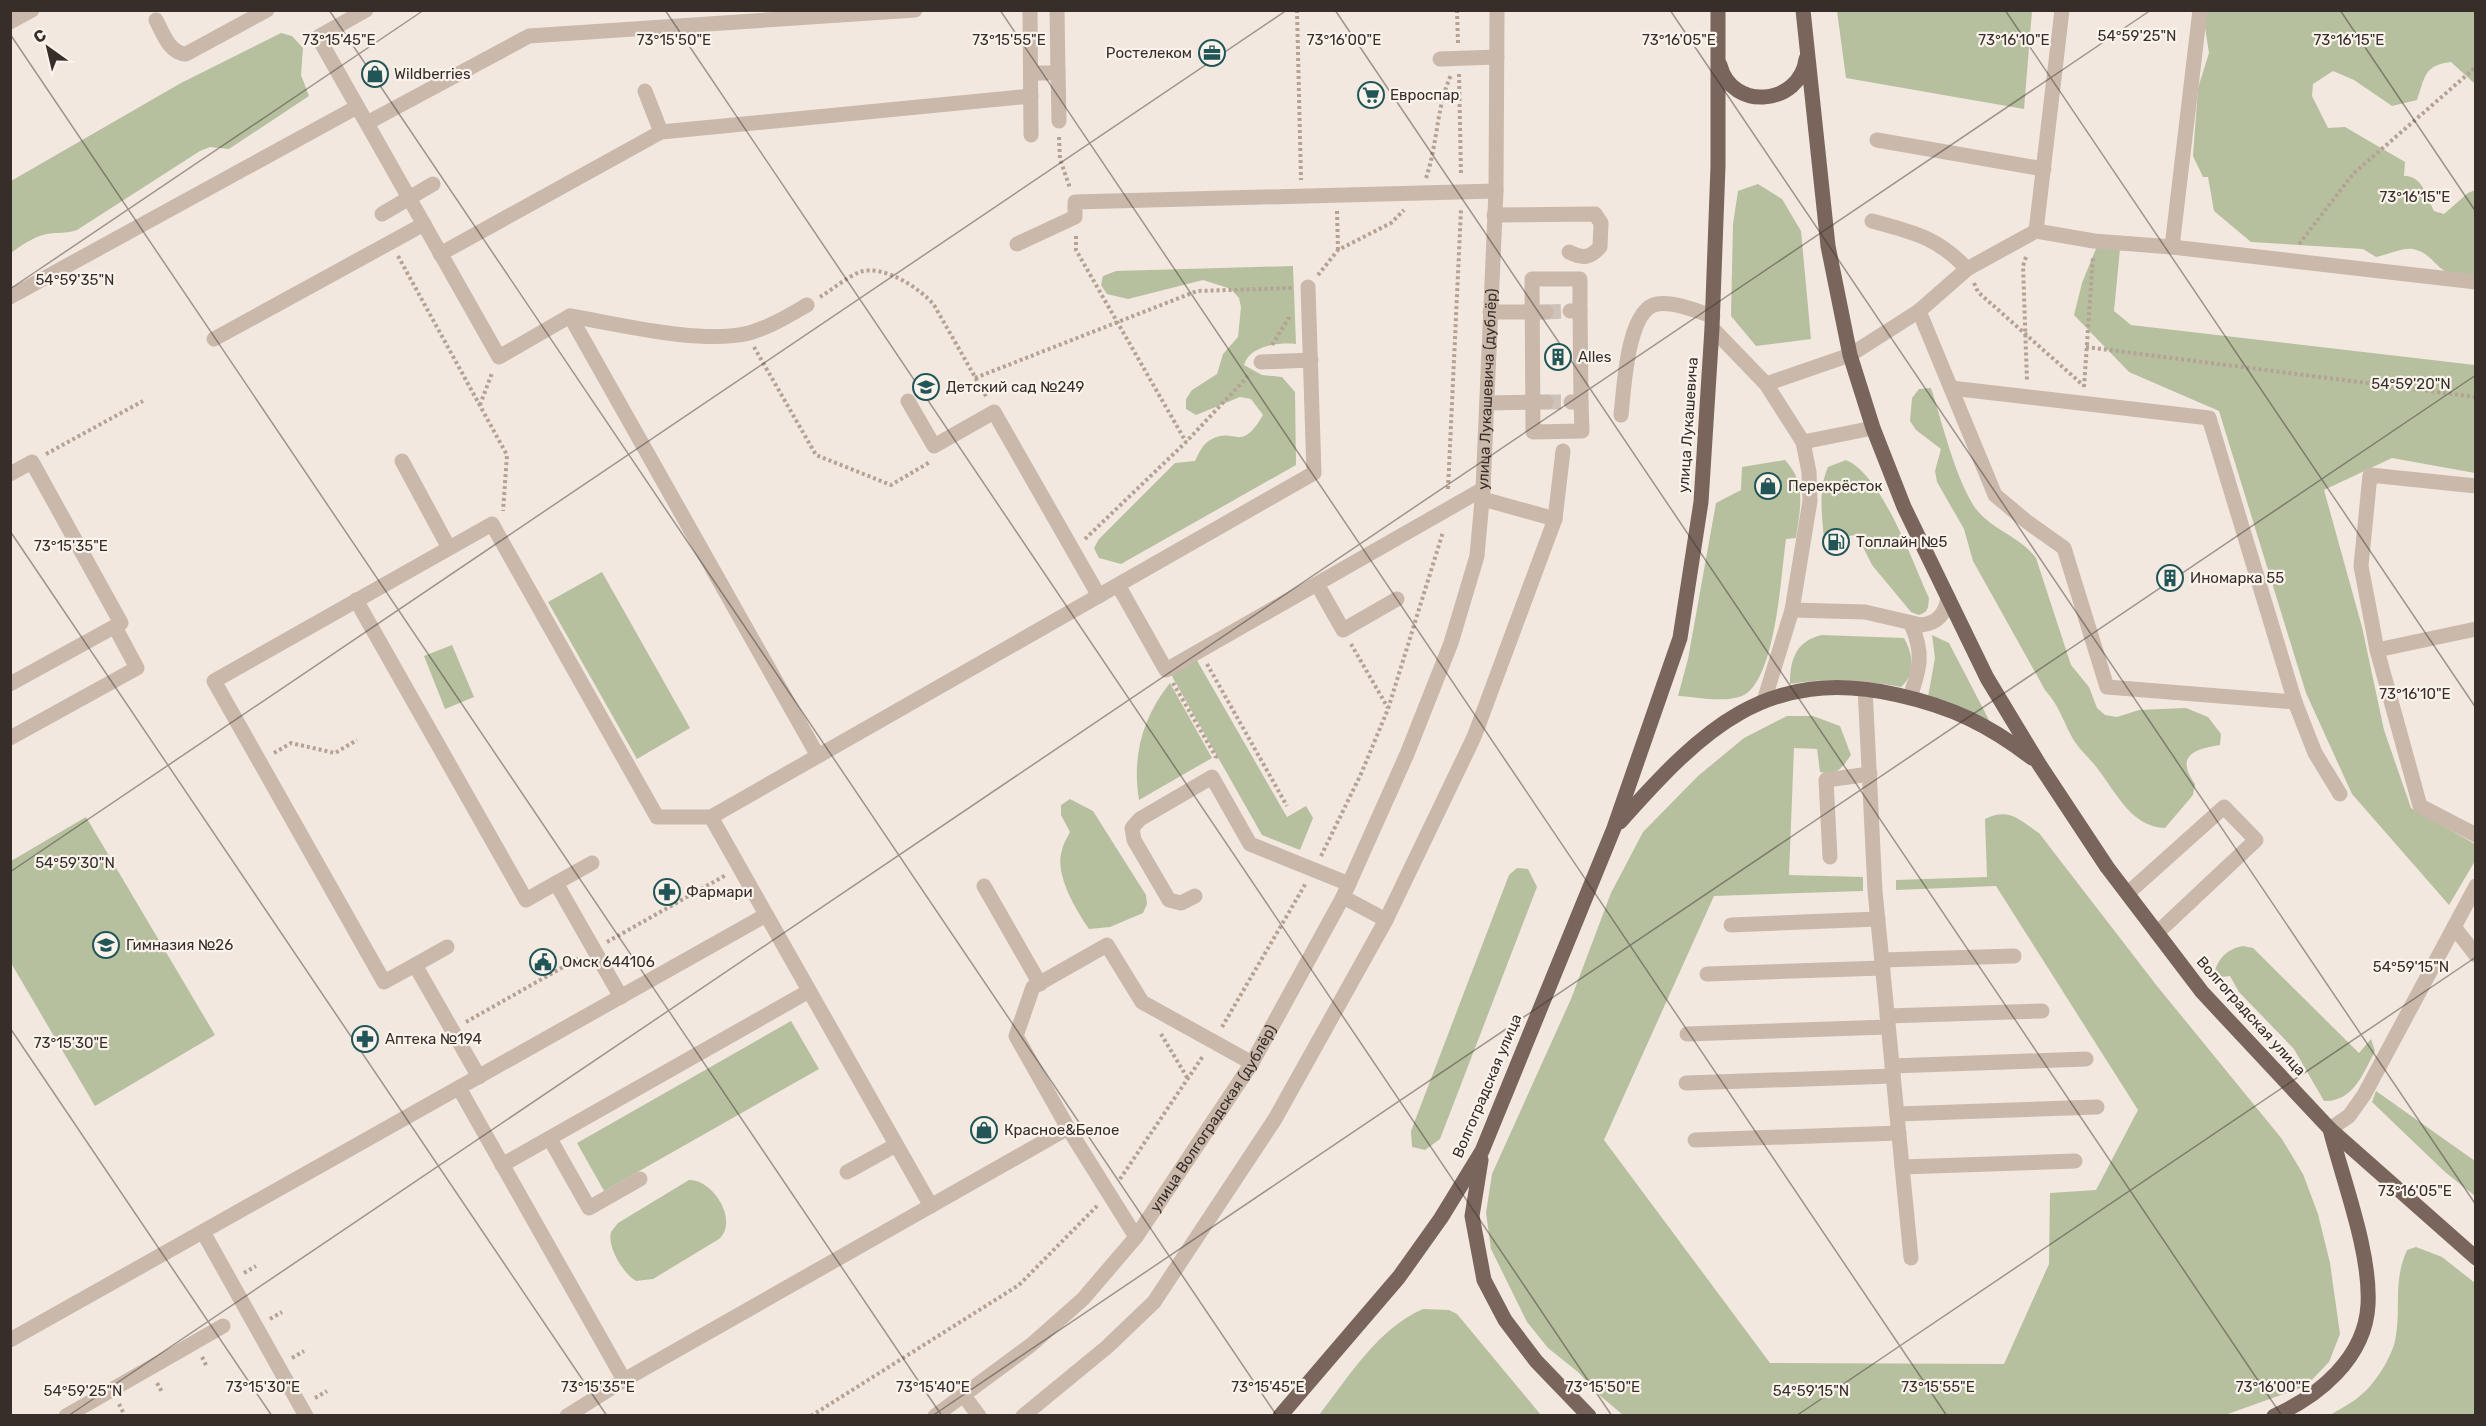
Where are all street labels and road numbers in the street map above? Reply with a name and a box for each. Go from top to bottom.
street label: улица Лукашевича (дублёр) [1474,288,1501,490]
street label: улица Лукашевича [1674,356,1702,494]
street label: Волгоградская улица [2193,953,2309,1079]
street label: Волгоградская улица [1449,1011,1525,1161]
street label: улица Волгоградская (дублёр) [1146,1022,1280,1216]

